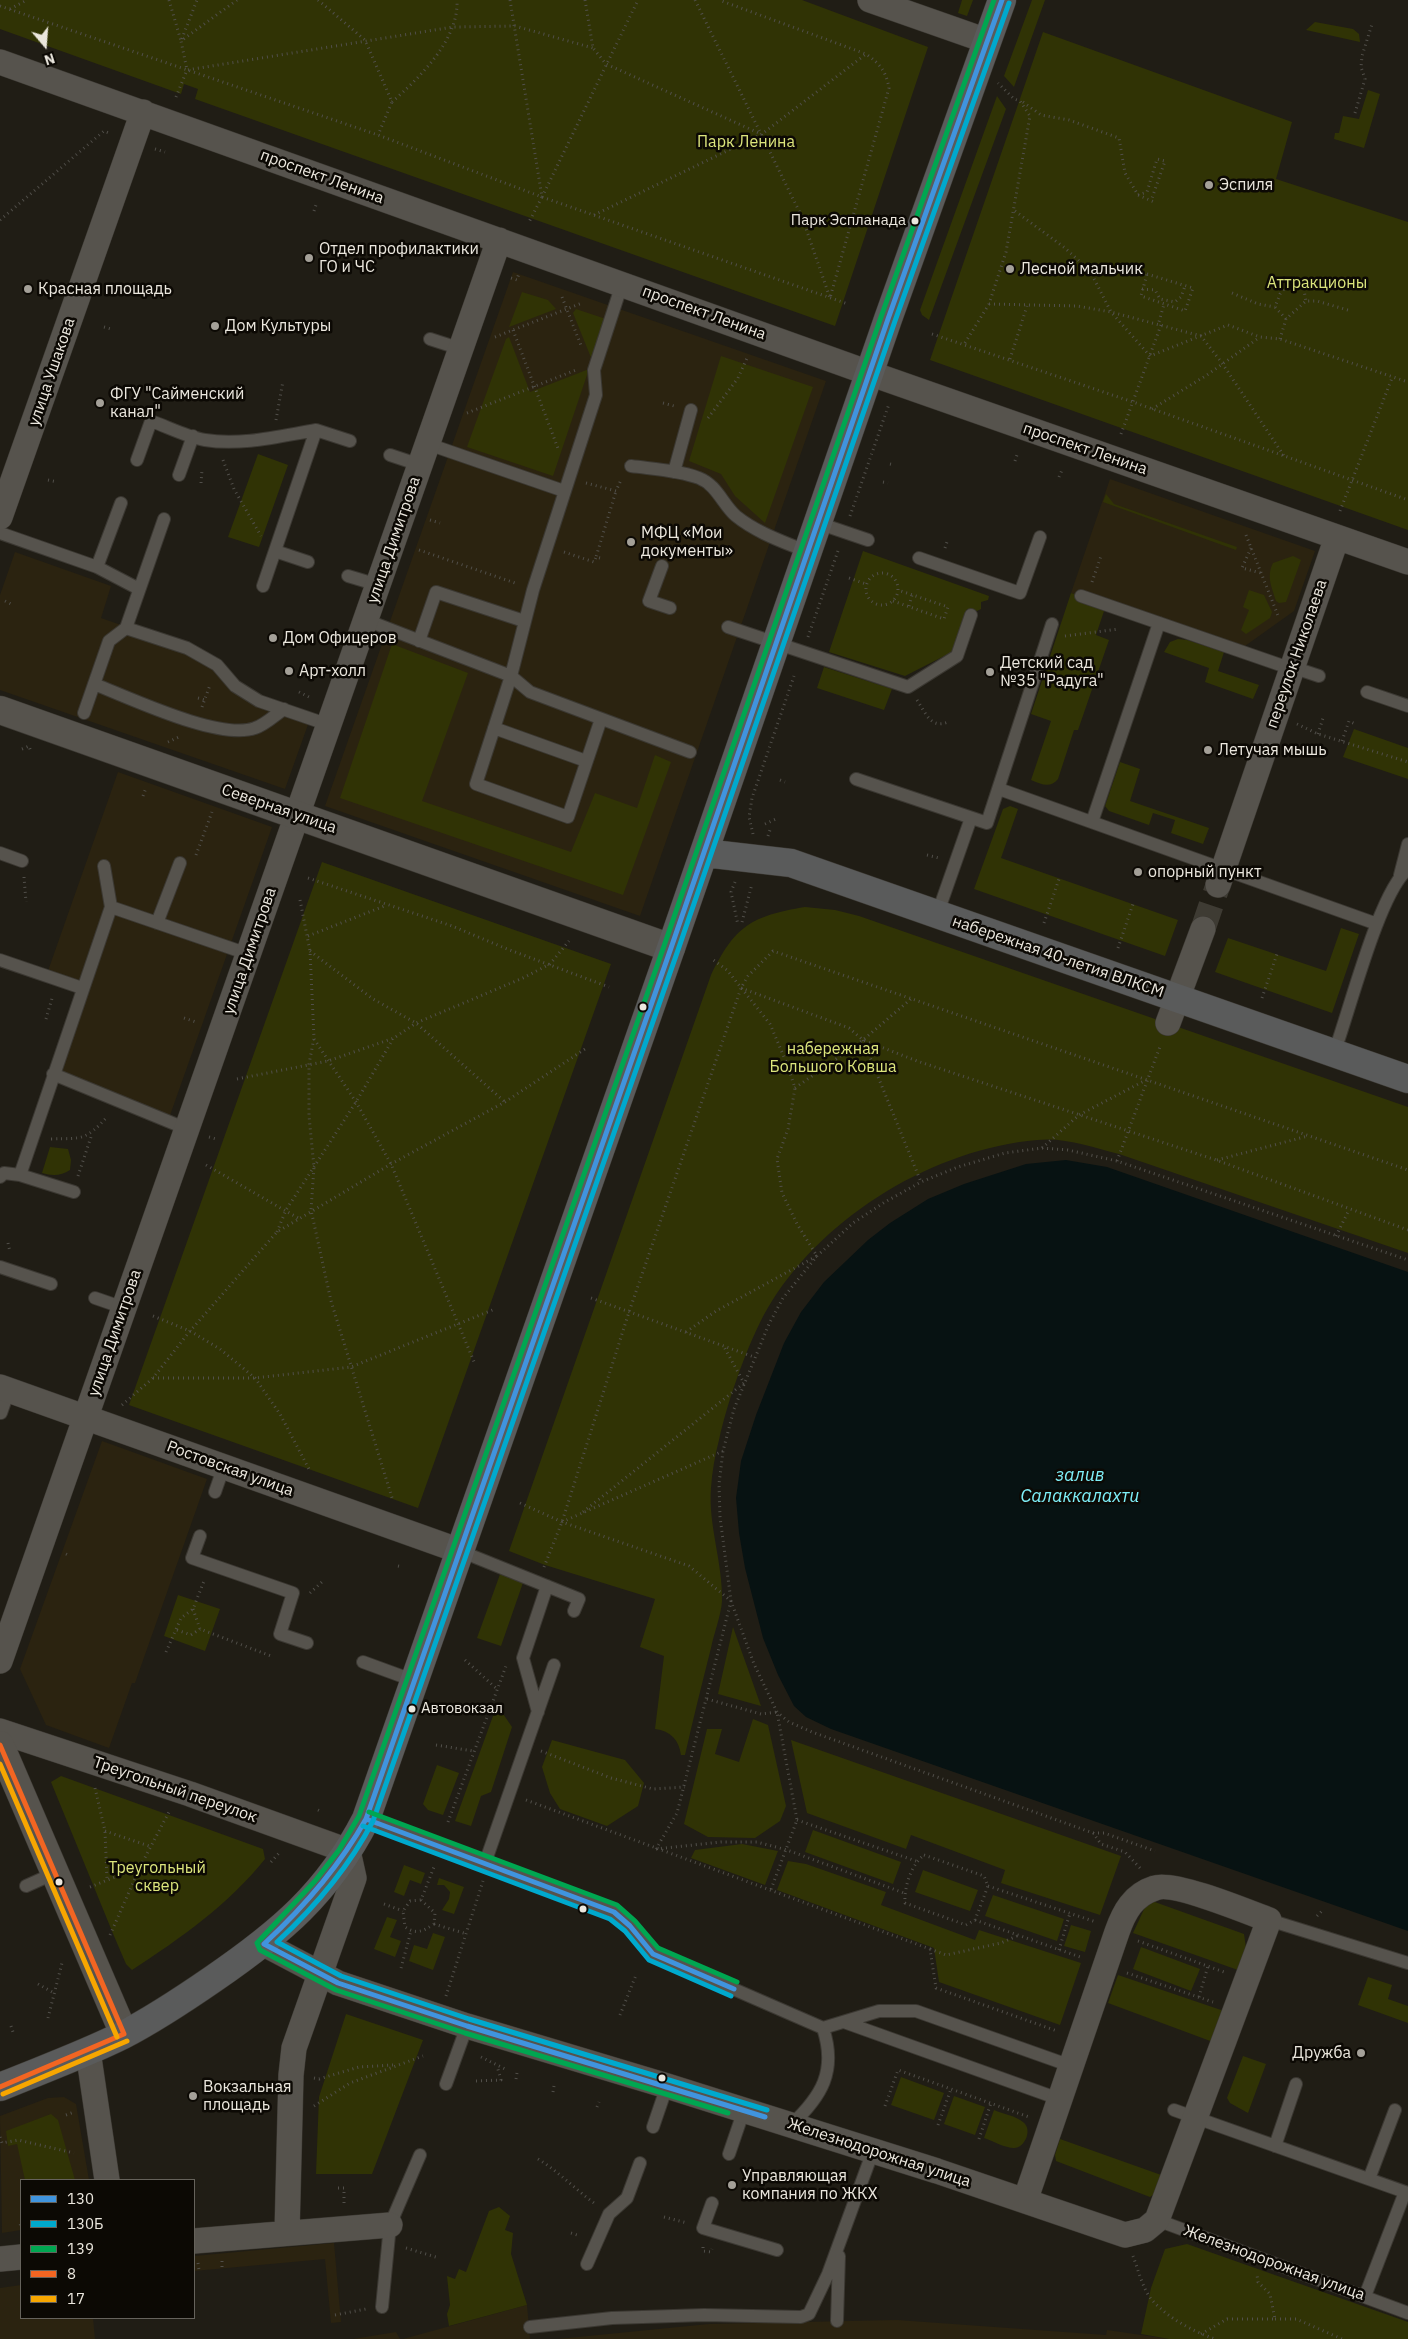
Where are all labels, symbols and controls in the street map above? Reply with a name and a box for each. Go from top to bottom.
north arrow [20,20,70,70]
text: N [42,49,57,69]
park label: Парк Ленина [697,132,795,152]
street label: проспект Ленина [258,146,386,208]
place label: Эспиля [1219,175,1273,195]
marker: Эспиля [1203,179,1215,191]
place label: Парк Эспланада [791,212,906,230]
marker: Парк Эспланада [910,216,920,226]
place label: Отдел профилактики ГО и ЧС [319,239,479,277]
marker: Отдел профилактики ГО и ЧС [303,252,315,264]
place label: Лесной мальчик [1020,259,1143,279]
marker: Лесной мальчик [1004,263,1016,275]
park label: Аттракционы [1267,273,1367,293]
place label: Красная площадь [38,279,172,299]
street label: проспект Ленина [640,282,768,344]
marker: Красная площадь [22,283,34,295]
street label: улица Ушакова [24,315,80,429]
place label: Дом Культуры [225,316,331,336]
marker: Дом Культуры [209,320,221,332]
place label: ФГУ "Сайменский канал" [110,384,244,422]
marker: ФГУ "Сайменский канал" [94,397,106,409]
street label: проспект Ленина [1020,419,1150,479]
street label: улица Димитрова [363,474,425,606]
place label: МФЦ «Мои документы» [641,523,733,561]
marker: МФЦ «Мои документы» [625,536,637,548]
street label: переулок Николаева [1263,577,1331,731]
place label: Дом Офицеров [283,628,397,648]
marker: Дом Офицеров [267,632,279,644]
place label: Детский сад №35 "Радуга" [1000,653,1104,691]
place label: Арт-холл [299,661,366,681]
marker: Арт-холл [283,665,295,677]
marker: Детский сад №35 "Радуга" [984,666,996,678]
place label: Летучая мышь [1218,740,1326,760]
marker: Летучая мышь [1202,744,1214,756]
street label: Северная улица [219,780,339,838]
place label: опорный пункт [1148,862,1261,882]
marker: опорный пункт [1132,866,1144,878]
street label: улица Димитрова [219,885,281,1017]
street label: набережная 40-летия ВЛКСМ [950,912,1166,1002]
unlabelled marker [638,1002,648,1012]
park label: набережная Большого Ковша [770,1039,896,1077]
street label: улица Димитрова [84,1267,146,1399]
street label: Ростовская улица [164,1437,296,1501]
water label: залив Салаккалахти [1021,1465,1139,1508]
place label: Автовокзал [421,1700,503,1718]
marker: Автовокзал [407,1704,417,1714]
street label: Треугольный переулок [91,1753,259,1827]
park label: Треугольный сквер [108,1858,206,1896]
unlabelled marker [54,1877,64,1887]
unlabelled marker [578,1904,588,1914]
place label: Дружба [1292,2043,1351,2063]
marker: Дружба [1355,2047,1367,2059]
unlabelled marker [657,2073,667,2083]
place label: Вокзальная площадь [203,2077,292,2115]
marker: Вокзальная площадь [187,2090,199,2102]
street label: Железнодорожная улица [785,2114,973,2192]
place label: Управляющая компания по ЖКХ [742,2166,877,2204]
legend [20,2179,195,2319]
marker: Управляющая компания по ЖКХ [726,2179,738,2191]
text: 130 [67,2189,94,2208]
text: 130Б [67,2214,104,2233]
street label: Железнодорожная улица [1181,2221,1367,2305]
text: 139 [67,2239,94,2258]
text: 8 [67,2264,76,2283]
text: 17 [67,2289,85,2308]

